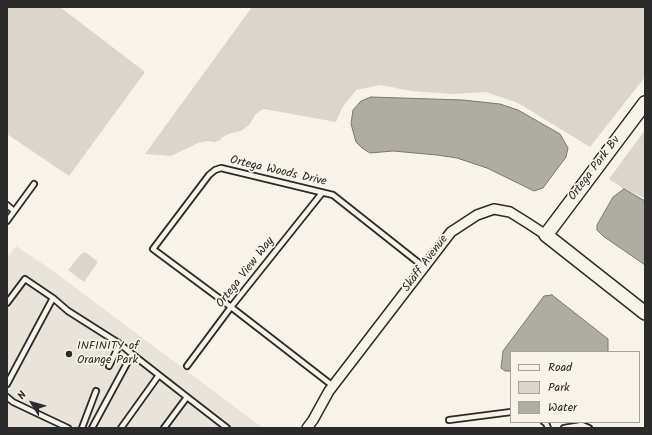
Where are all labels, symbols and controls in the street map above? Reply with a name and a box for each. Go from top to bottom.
street label: Ortega Park Bv [566,134,624,204]
street label: Ortega Woods Drive [228,154,328,190]
street label: Skaff Avenue [400,233,452,295]
street label: Ortega View Way [214,235,278,311]
place label: INFINITY of Orange Park [77,340,139,368]
marker: INFINITY of Orange Park [64,349,74,359]
legend [510,351,640,423]
text: Road [548,358,572,377]
text: Park [548,378,570,397]
north arrow [12,383,52,423]
text: N [13,388,32,404]
text: Water [548,398,577,417]

